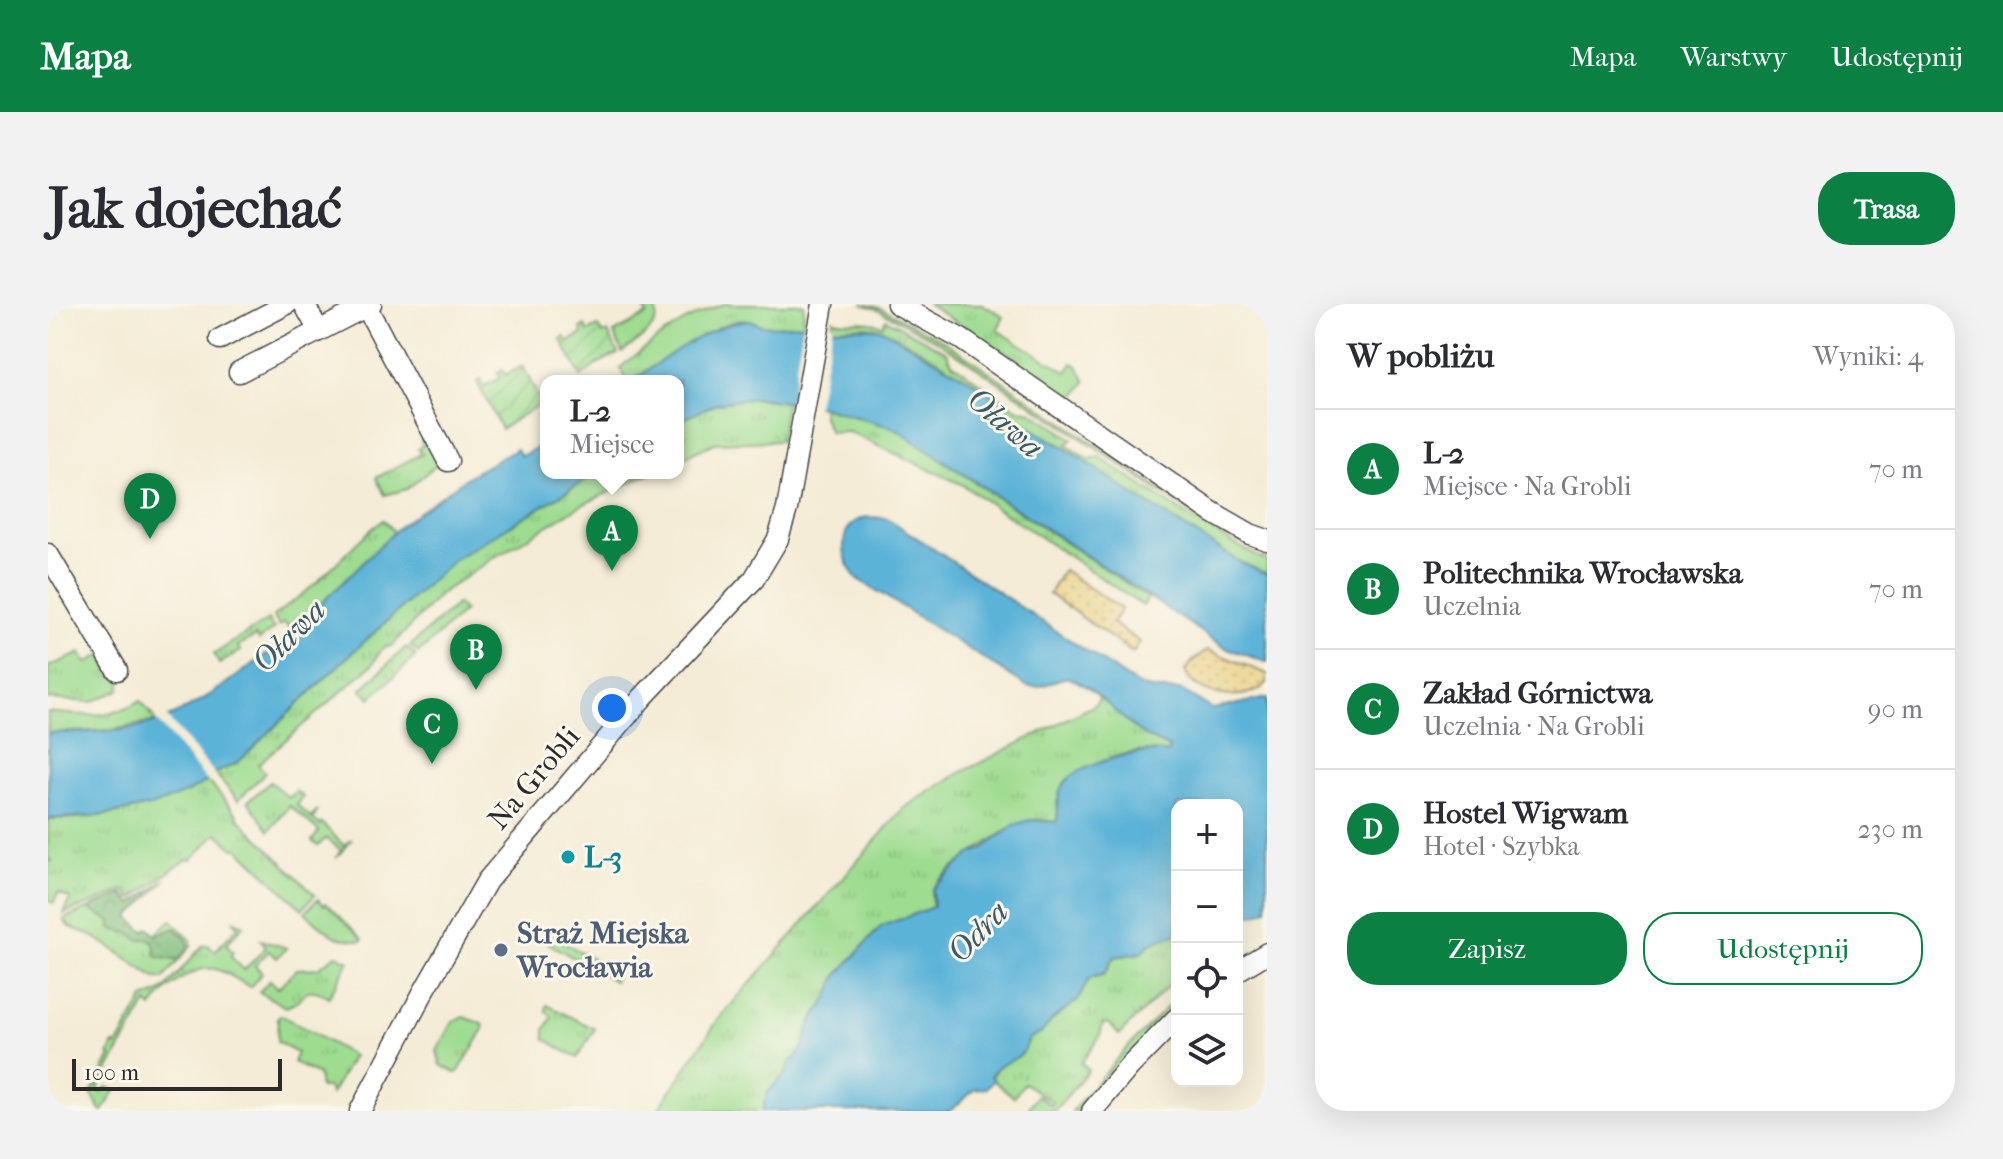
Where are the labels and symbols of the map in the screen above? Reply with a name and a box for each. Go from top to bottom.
water label: Oława [960,380,1050,466]
pin: D [124,473,176,539]
pin: A [586,505,638,571]
water label: Oława [245,592,333,680]
pin: B [450,624,502,690]
your location [592,688,632,728]
pin: C [406,698,458,764]
street label: Na Grobli [481,719,587,837]
place label: L-3 [584,840,622,875]
marker: L-3 [559,848,577,866]
water label: Odra [940,894,1016,970]
place label: Straż Miejska Wrocławia [515,916,690,985]
marker: Straż Miejska Wrocławia [492,941,510,959]
scale bar [72,1055,282,1091]

